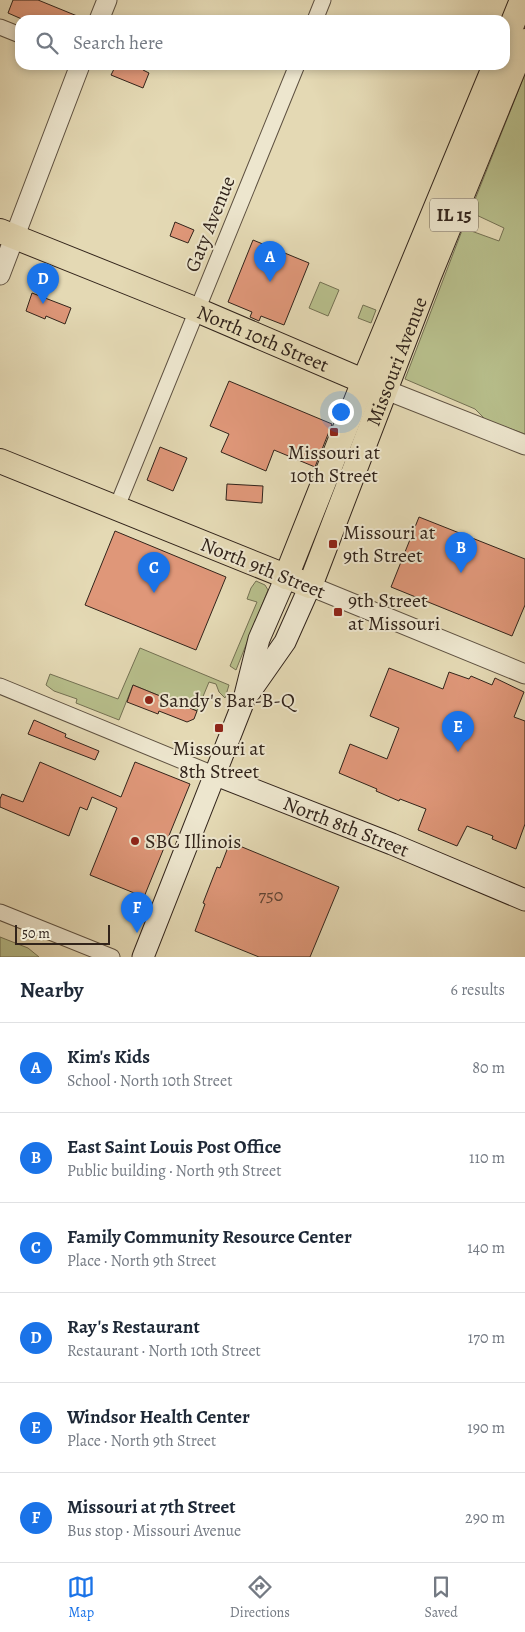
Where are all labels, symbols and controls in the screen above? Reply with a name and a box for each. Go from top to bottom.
search box [15,15,510,70]
icon: search [33,29,61,57]
text: Search here [73,30,163,56]
street label: Gaty Avenue [178,172,242,276]
road number: IL 15 [430,198,478,232]
pin: A [254,241,286,282]
pin: D [27,263,59,304]
street label: Missouri Avenue [359,293,433,430]
street label: North 10th Street [193,298,333,378]
your location [328,399,354,425]
marker: Missouri at 10th Street [328,426,340,438]
place label: Missouri at 10th Street [288,439,381,489]
place label: Missouri at 9th Street [343,519,436,569]
street label: North 9th Street [197,531,330,605]
pin: B [445,532,477,573]
marker: Missouri at 9th Street [327,538,339,550]
pin: C [138,552,170,593]
place label: 9th Street at Missouri [348,587,440,637]
marker: 9th Street at Missouri [332,606,344,618]
place label: Sandy's Bar-B-Q [159,687,298,714]
marker: Sandy's Bar-B-Q [143,694,155,706]
pin: E [442,711,474,752]
marker: Missouri at 8th Street [213,722,225,734]
place label: Missouri at 8th Street [173,735,266,785]
street label: North 8th Street [279,789,414,863]
place label: SBC Illinois [145,828,241,855]
marker: SBC Illinois [129,835,141,847]
house number: 750 [259,883,283,907]
pin: F [121,892,153,933]
scale bar [15,922,110,945]
text: 50 m [22,924,50,943]
text: Nearby [20,976,83,1004]
text: 6 results [451,979,505,1001]
text: Kim's Kids [67,1044,150,1070]
text: A [31,1057,41,1079]
text: 80 m [472,1057,505,1079]
text: School · North 10th Street [67,1070,232,1092]
text: East Saint Louis Post Office [67,1134,281,1160]
text: B [31,1147,41,1169]
text: 110 m [469,1147,505,1169]
text: Public building · North 9th Street [67,1160,281,1182]
text: Family Community Resource Center [67,1224,352,1250]
text: C [31,1237,41,1259]
text: 140 m [467,1237,505,1259]
text: Place · North 9th Street [67,1250,216,1272]
text: Ray's Restaurant [67,1314,200,1340]
text: D [30,1327,42,1349]
text: 170 m [468,1327,505,1349]
text: Restaurant · North 10th Street [67,1340,261,1362]
text: Windsor Health Center [67,1404,250,1430]
text: E [31,1417,41,1439]
text: 190 m [467,1417,505,1439]
text: Place · North 9th Street [67,1430,216,1452]
text: Missouri at 7th Street [67,1494,236,1520]
text: F [32,1507,40,1529]
text: 290 m [465,1507,505,1529]
text: Bus stop · Missouri Avenue [67,1520,241,1542]
tab: Map [67,1573,95,1622]
tab: Directions [230,1573,290,1622]
tab: Saved [425,1573,458,1622]

